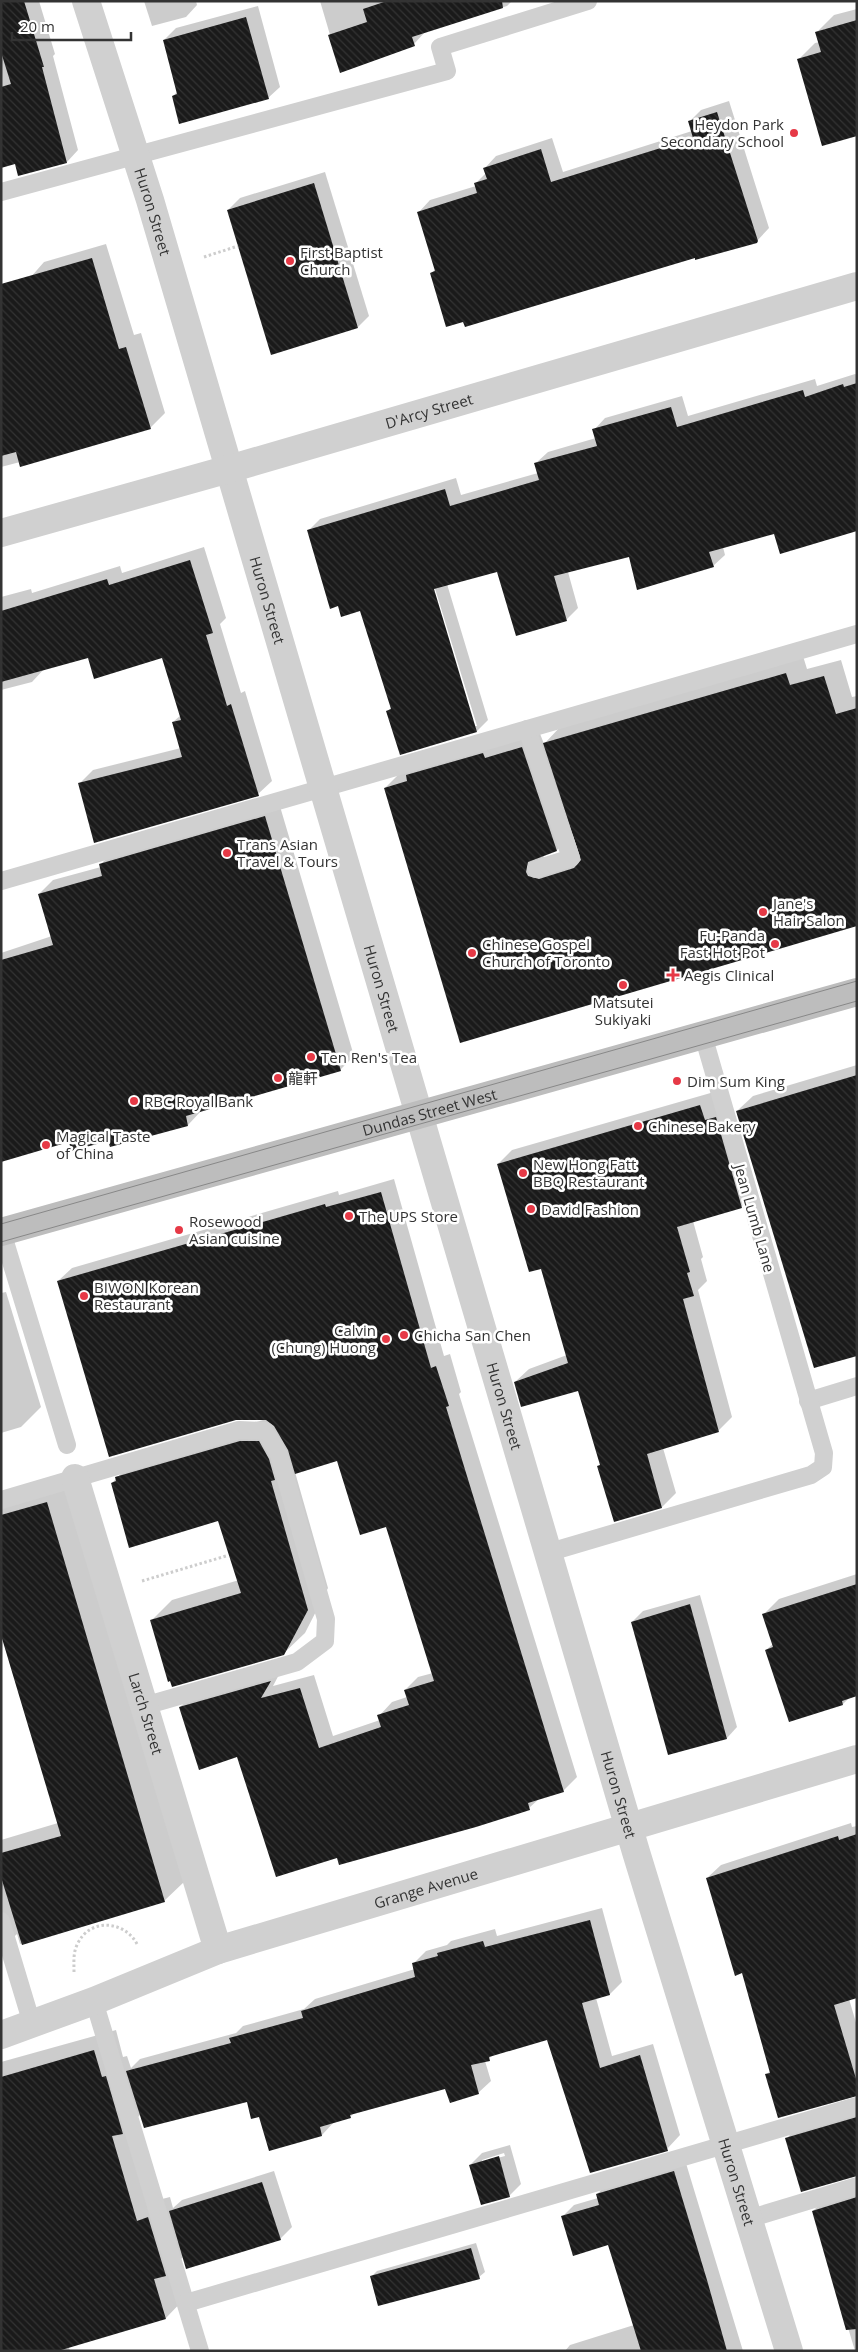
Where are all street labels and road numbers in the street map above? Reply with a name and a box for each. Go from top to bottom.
street label: Huron Street [130,165,176,258]
street label: D'Arcy Street [383,389,475,433]
street label: Huron Street [245,554,290,646]
street label: Huron Street [360,942,404,1035]
street label: Dundas Street West [360,1084,499,1140]
street label: Jean Lumb Lane [729,1160,780,1274]
street label: Huron Street [482,1360,527,1452]
street label: Larch Street [124,1670,168,1757]
street label: Huron Street [597,1748,641,1841]
street label: Grange Avenue [372,1863,480,1913]
street label: Huron Street [714,2136,760,2228]

